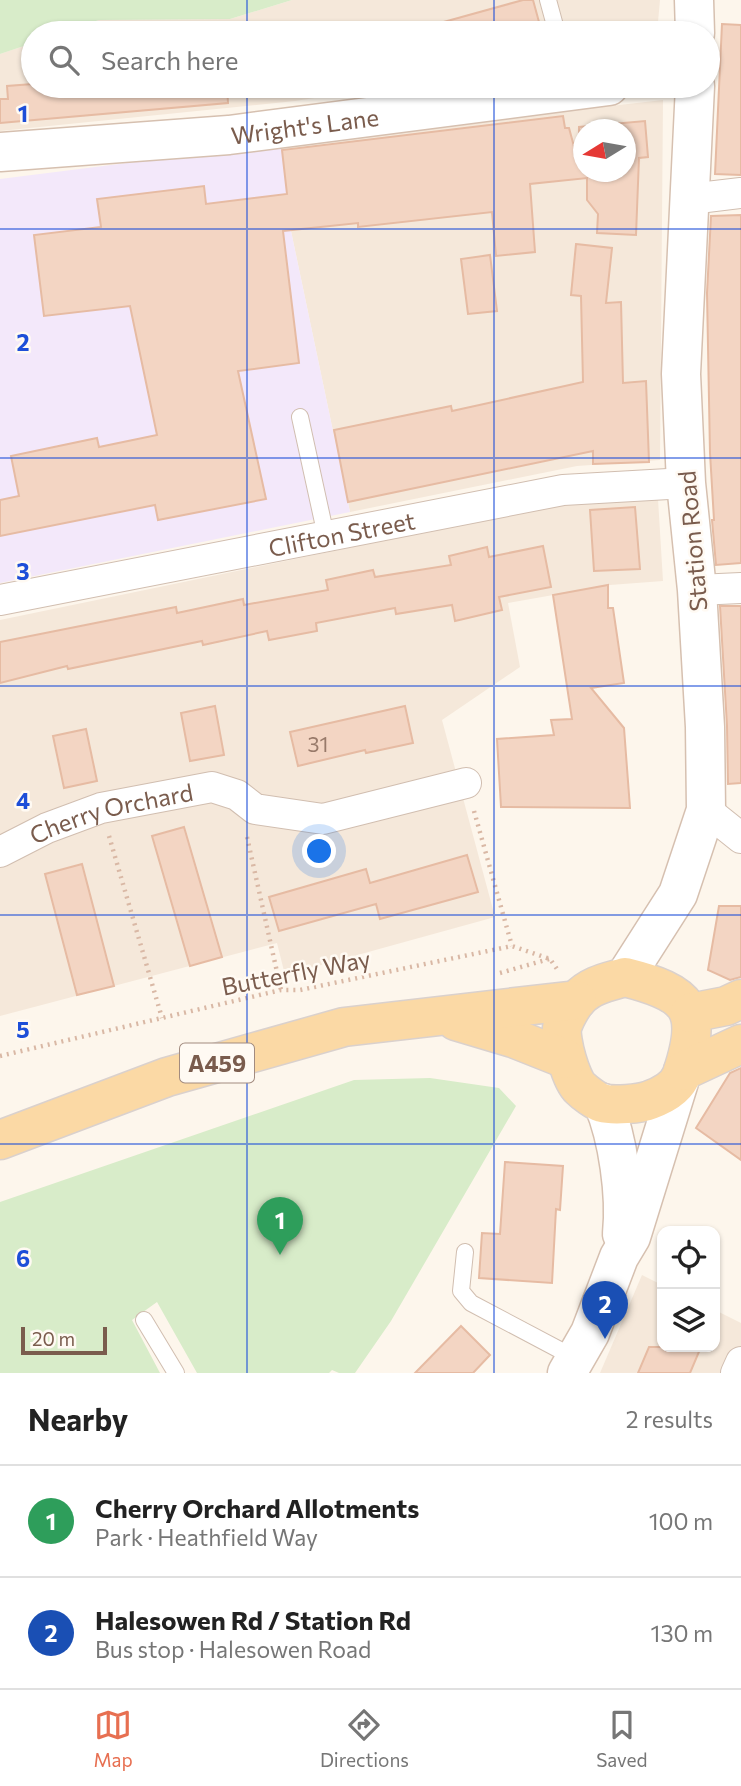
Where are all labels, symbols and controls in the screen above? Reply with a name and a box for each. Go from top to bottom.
search box [21,21,720,98]
icon: search [45,41,83,79]
text: Search here [101,44,239,75]
text: 1 [18,99,28,127]
street label: Wright's Lane [229,101,380,149]
north arrow [573,119,636,182]
text: 2 [16,328,30,356]
street label: Station Road [671,470,713,612]
street label: Clifton Street [266,505,417,562]
text: 3 [16,557,30,585]
house number: 31 [308,731,328,756]
street label: Cherry Orchard [24,776,195,849]
text: 4 [16,786,30,814]
your location [302,834,336,868]
street label: Butterfly Way [219,943,373,1001]
text: 5 [16,1015,30,1043]
road number: A459 [180,1044,254,1082]
pin: 1 [257,1197,303,1255]
map controls [657,1226,720,1352]
button: locate [657,1226,720,1289]
text: 6 [16,1244,30,1272]
pin: 2 [582,1281,628,1339]
button: layers [657,1289,720,1352]
scale bar [21,1324,107,1356]
text: 20 m [32,1327,75,1350]
text: Nearby [28,1400,128,1437]
text: 2 results [626,1405,713,1433]
text: Cherry Orchard Allotments [95,1492,419,1523]
text: 1 [46,1507,56,1535]
text: 100 m [649,1507,713,1535]
text: Park · Heathfield Way [95,1523,318,1551]
text: Halesowen Rd / Station Rd [95,1604,411,1635]
text: 2 [44,1619,58,1647]
text: 130 m [651,1619,713,1647]
text: Bus stop · Halesowen Road [95,1635,371,1663]
tab: Map [94,1706,133,1771]
tab: Directions [320,1706,409,1771]
tab: Saved [596,1706,647,1771]

